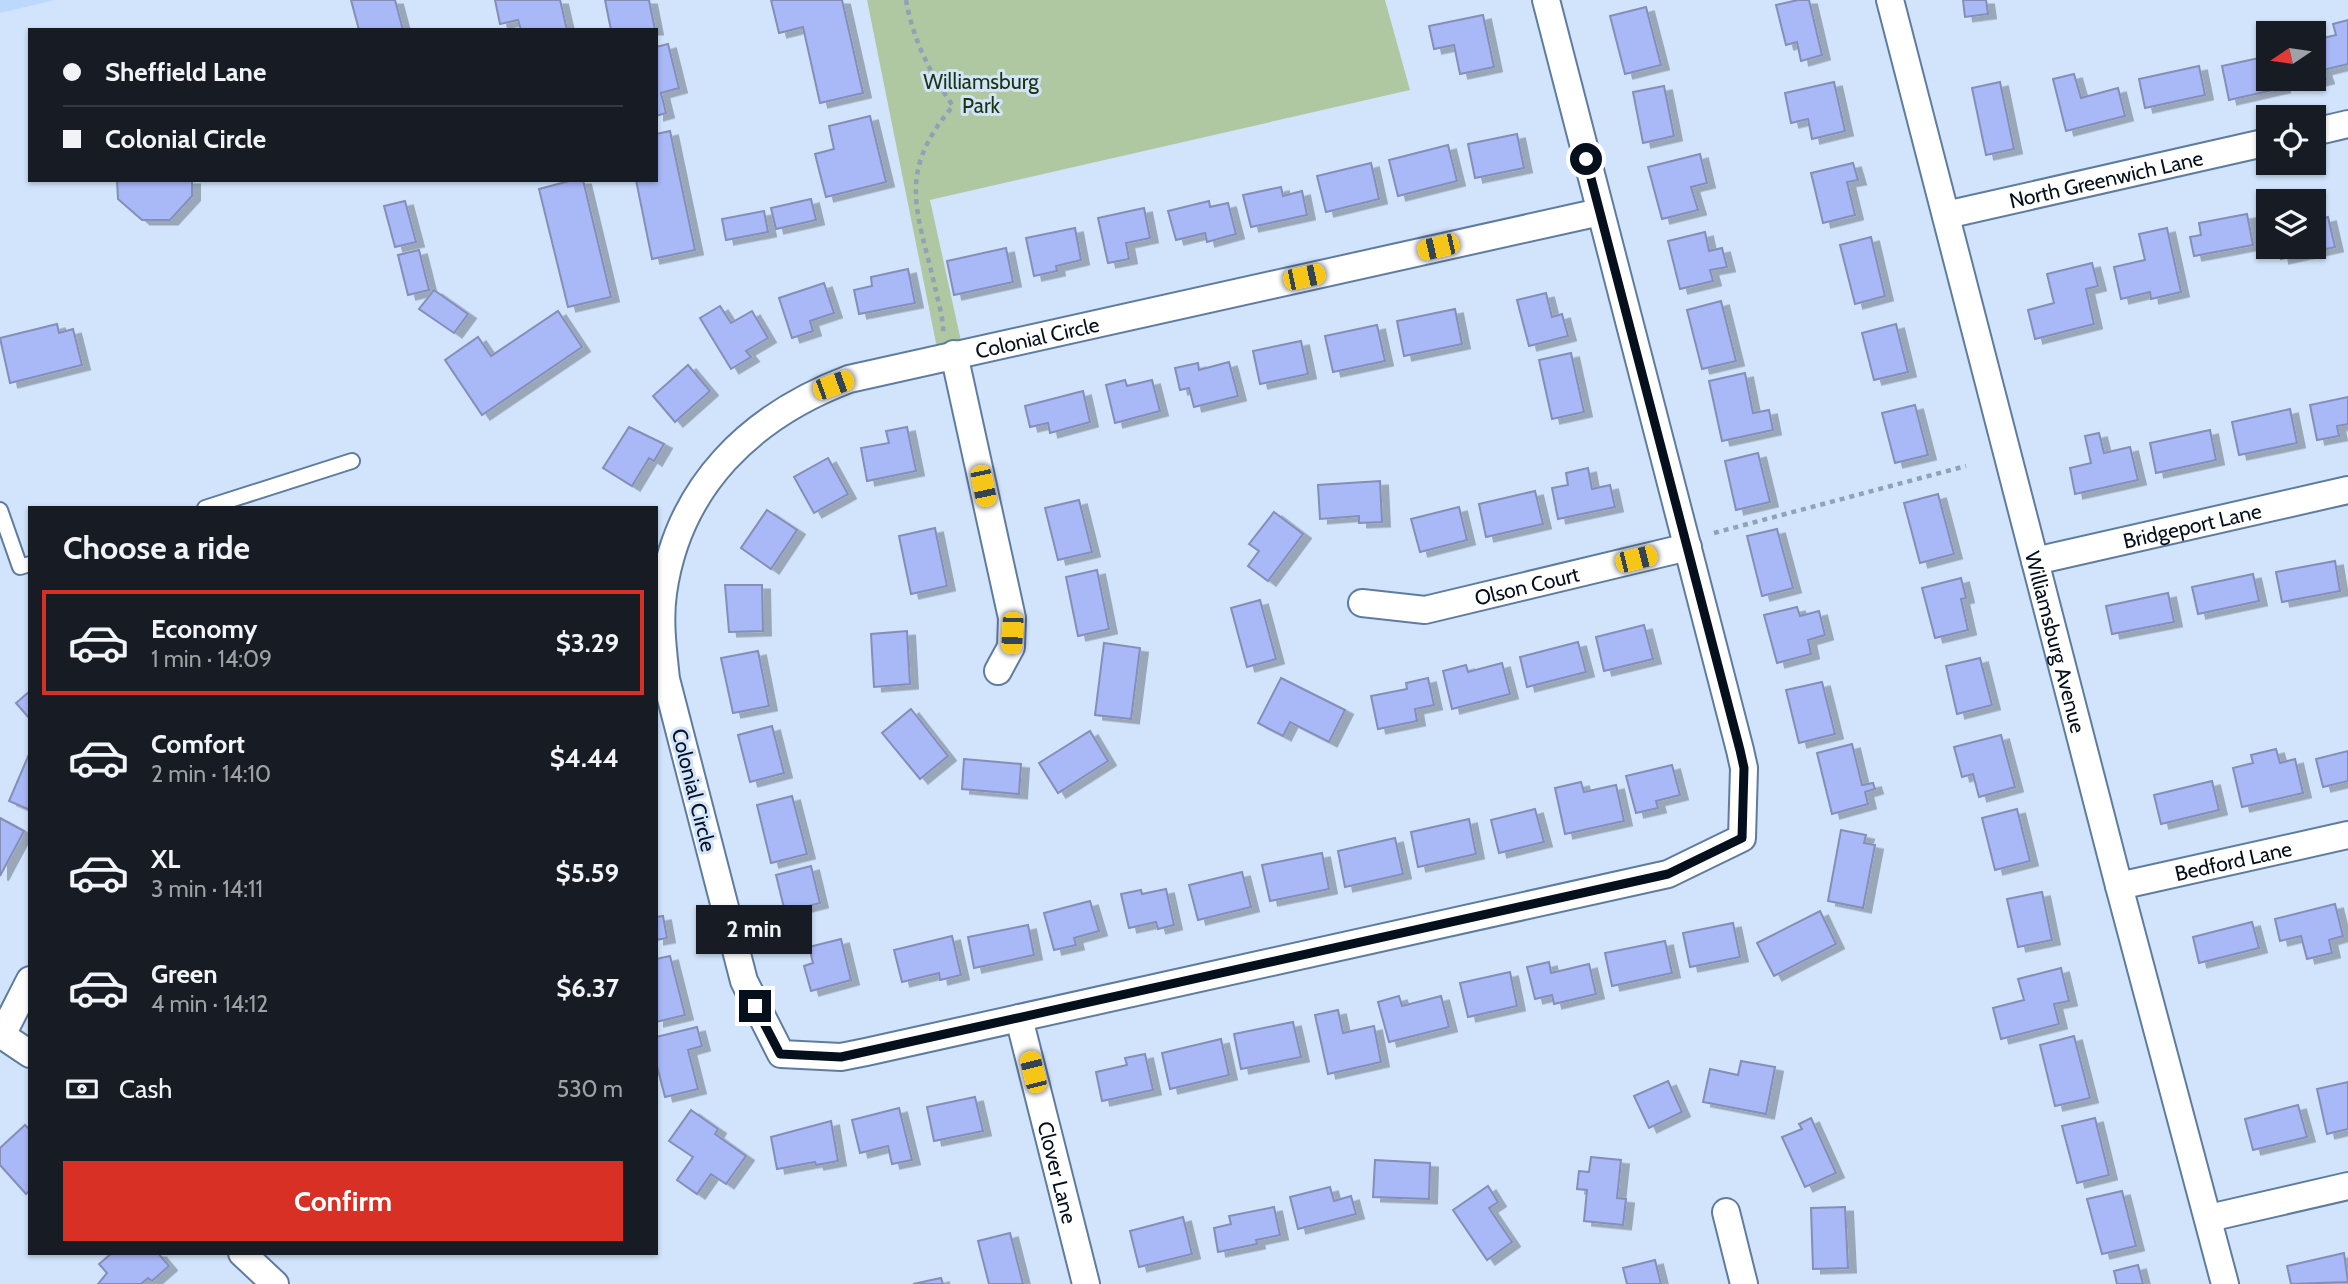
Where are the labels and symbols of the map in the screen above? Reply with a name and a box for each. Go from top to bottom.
north arrow [2256,21,2326,91]
park label: Williamsburg Park [923,69,1039,118]
route start [1570,143,1602,175]
street label: North Greenwich Lane [2007,145,2205,213]
car [1416,232,1461,262]
car [1282,262,1327,292]
street label: Colonial Circle [973,311,1102,363]
car [810,368,857,402]
car [969,463,998,509]
street label: Bridgeport Lane [2120,498,2264,553]
car [1614,544,1659,574]
street label: Williamsburg Avenue [2020,548,2091,736]
street label: Olson Court [1472,561,1582,610]
car [1001,611,1024,655]
street label: Colonial Circle [667,726,721,854]
street label: Bedford Lane [2172,835,2294,886]
callout: 2 min [697,904,813,954]
route end [739,990,771,1022]
car [1018,1049,1049,1095]
street label: Clover Lane [1033,1118,1083,1226]

